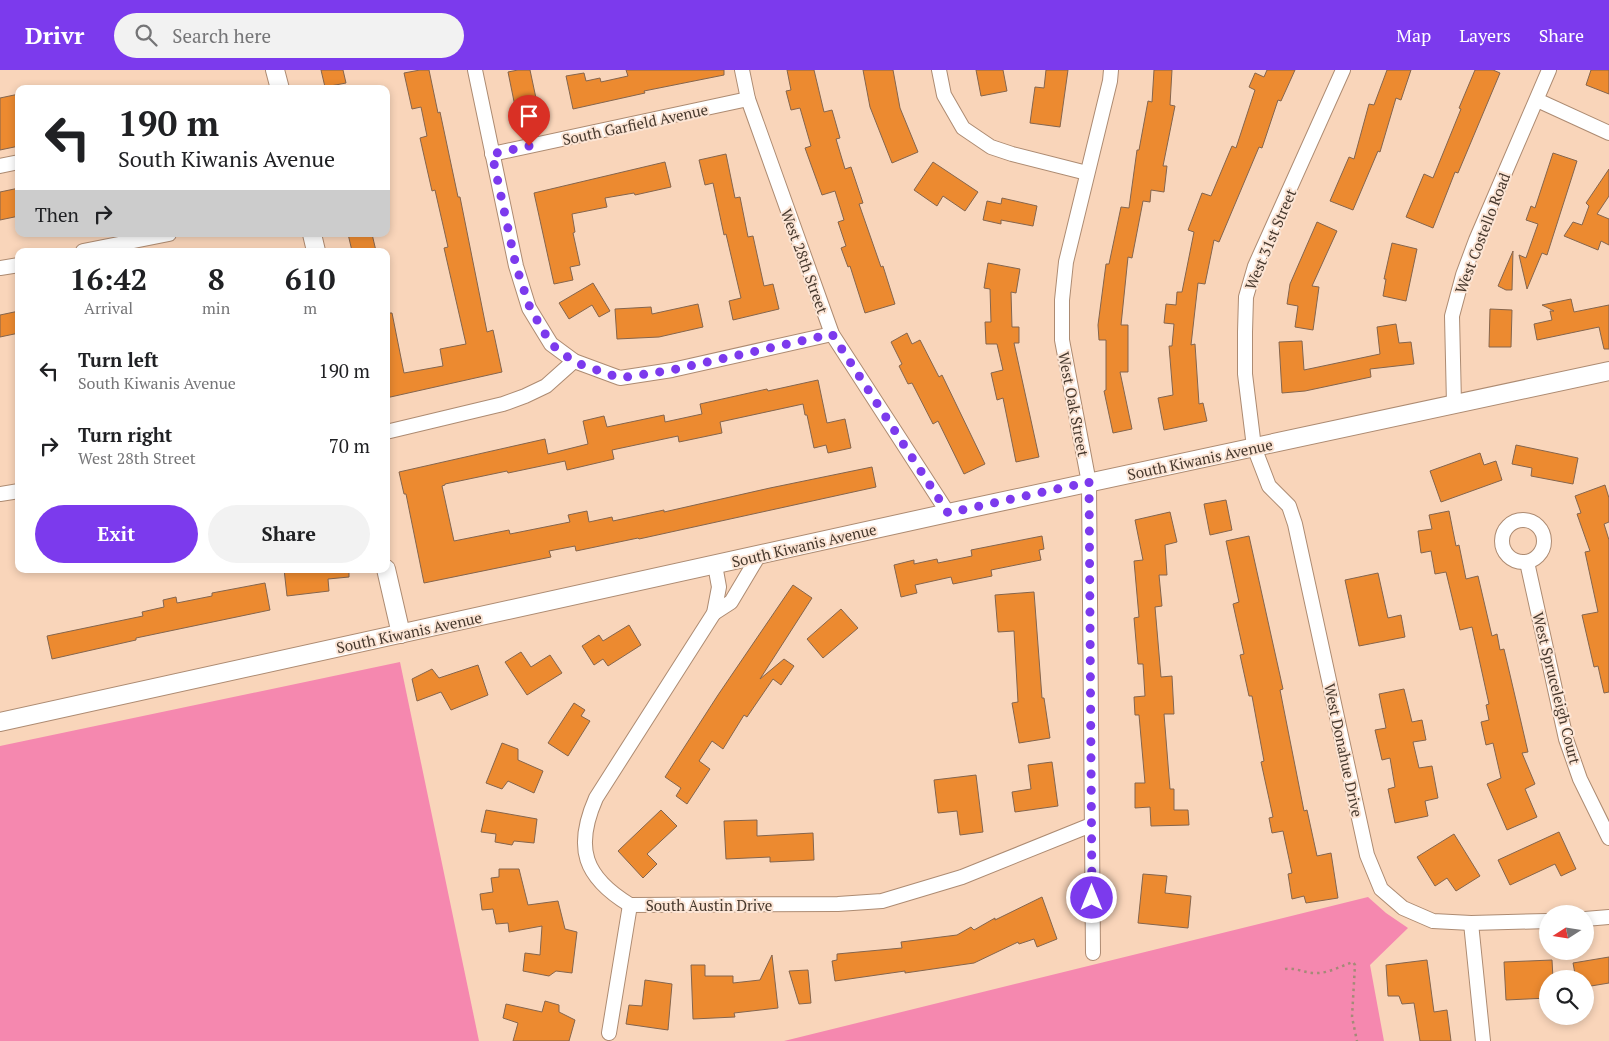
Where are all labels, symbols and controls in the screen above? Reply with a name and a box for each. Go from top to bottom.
search box [114,13,464,58]
text: Drivr [25,19,84,51]
icon: search [132,21,160,49]
text: Search here [172,23,271,48]
text: Map [1396,23,1431,47]
text: Layers [1459,23,1511,47]
text: Share [1539,23,1584,47]
pin [508,95,550,146]
street label: South Garfield Avenue [560,99,710,149]
text: 190 m [118,100,219,146]
icon: arrive [515,102,543,130]
icon: left [35,105,100,170]
text: South Kiwanis Avenue [118,144,335,173]
street label: West Costello Road [1450,170,1514,296]
street label: West 31st Street [1240,185,1300,293]
icon: right [89,200,117,228]
text: Then [35,202,79,227]
street label: West 28th Street [777,206,833,317]
text: 16:42 [69,259,148,299]
text: 8 [208,259,225,299]
text: 610 [285,259,336,299]
text: Arrival [84,297,133,319]
text: min [202,297,230,319]
text: m [303,297,317,319]
text: Turn left [78,347,159,372]
street label: West Oak Street [1054,350,1094,459]
icon: left [35,357,63,385]
text: 190 m [319,358,370,383]
text: South Kiwanis Avenue [78,372,236,394]
text: Turn right [78,422,172,447]
icon: right [35,432,63,460]
text: 70 m [329,433,370,458]
street label: South Kiwanis Avenue [1126,434,1274,484]
text: West 28th Street [78,447,196,469]
button: Exit [35,505,198,563]
button: Share [208,505,370,563]
street label: South Kiwanis Avenue [730,519,878,571]
street label: South Kiwanis Avenue [335,607,483,657]
street label: West Spruceleigh Court [1528,610,1586,766]
street label: West Donahue Drive [1320,681,1368,819]
position arrow [1065,871,1117,923]
street label: South Austin Drive [646,895,772,915]
north arrow [1539,905,1594,960]
map controls [1539,905,1594,1025]
button: search [1539,970,1594,1025]

